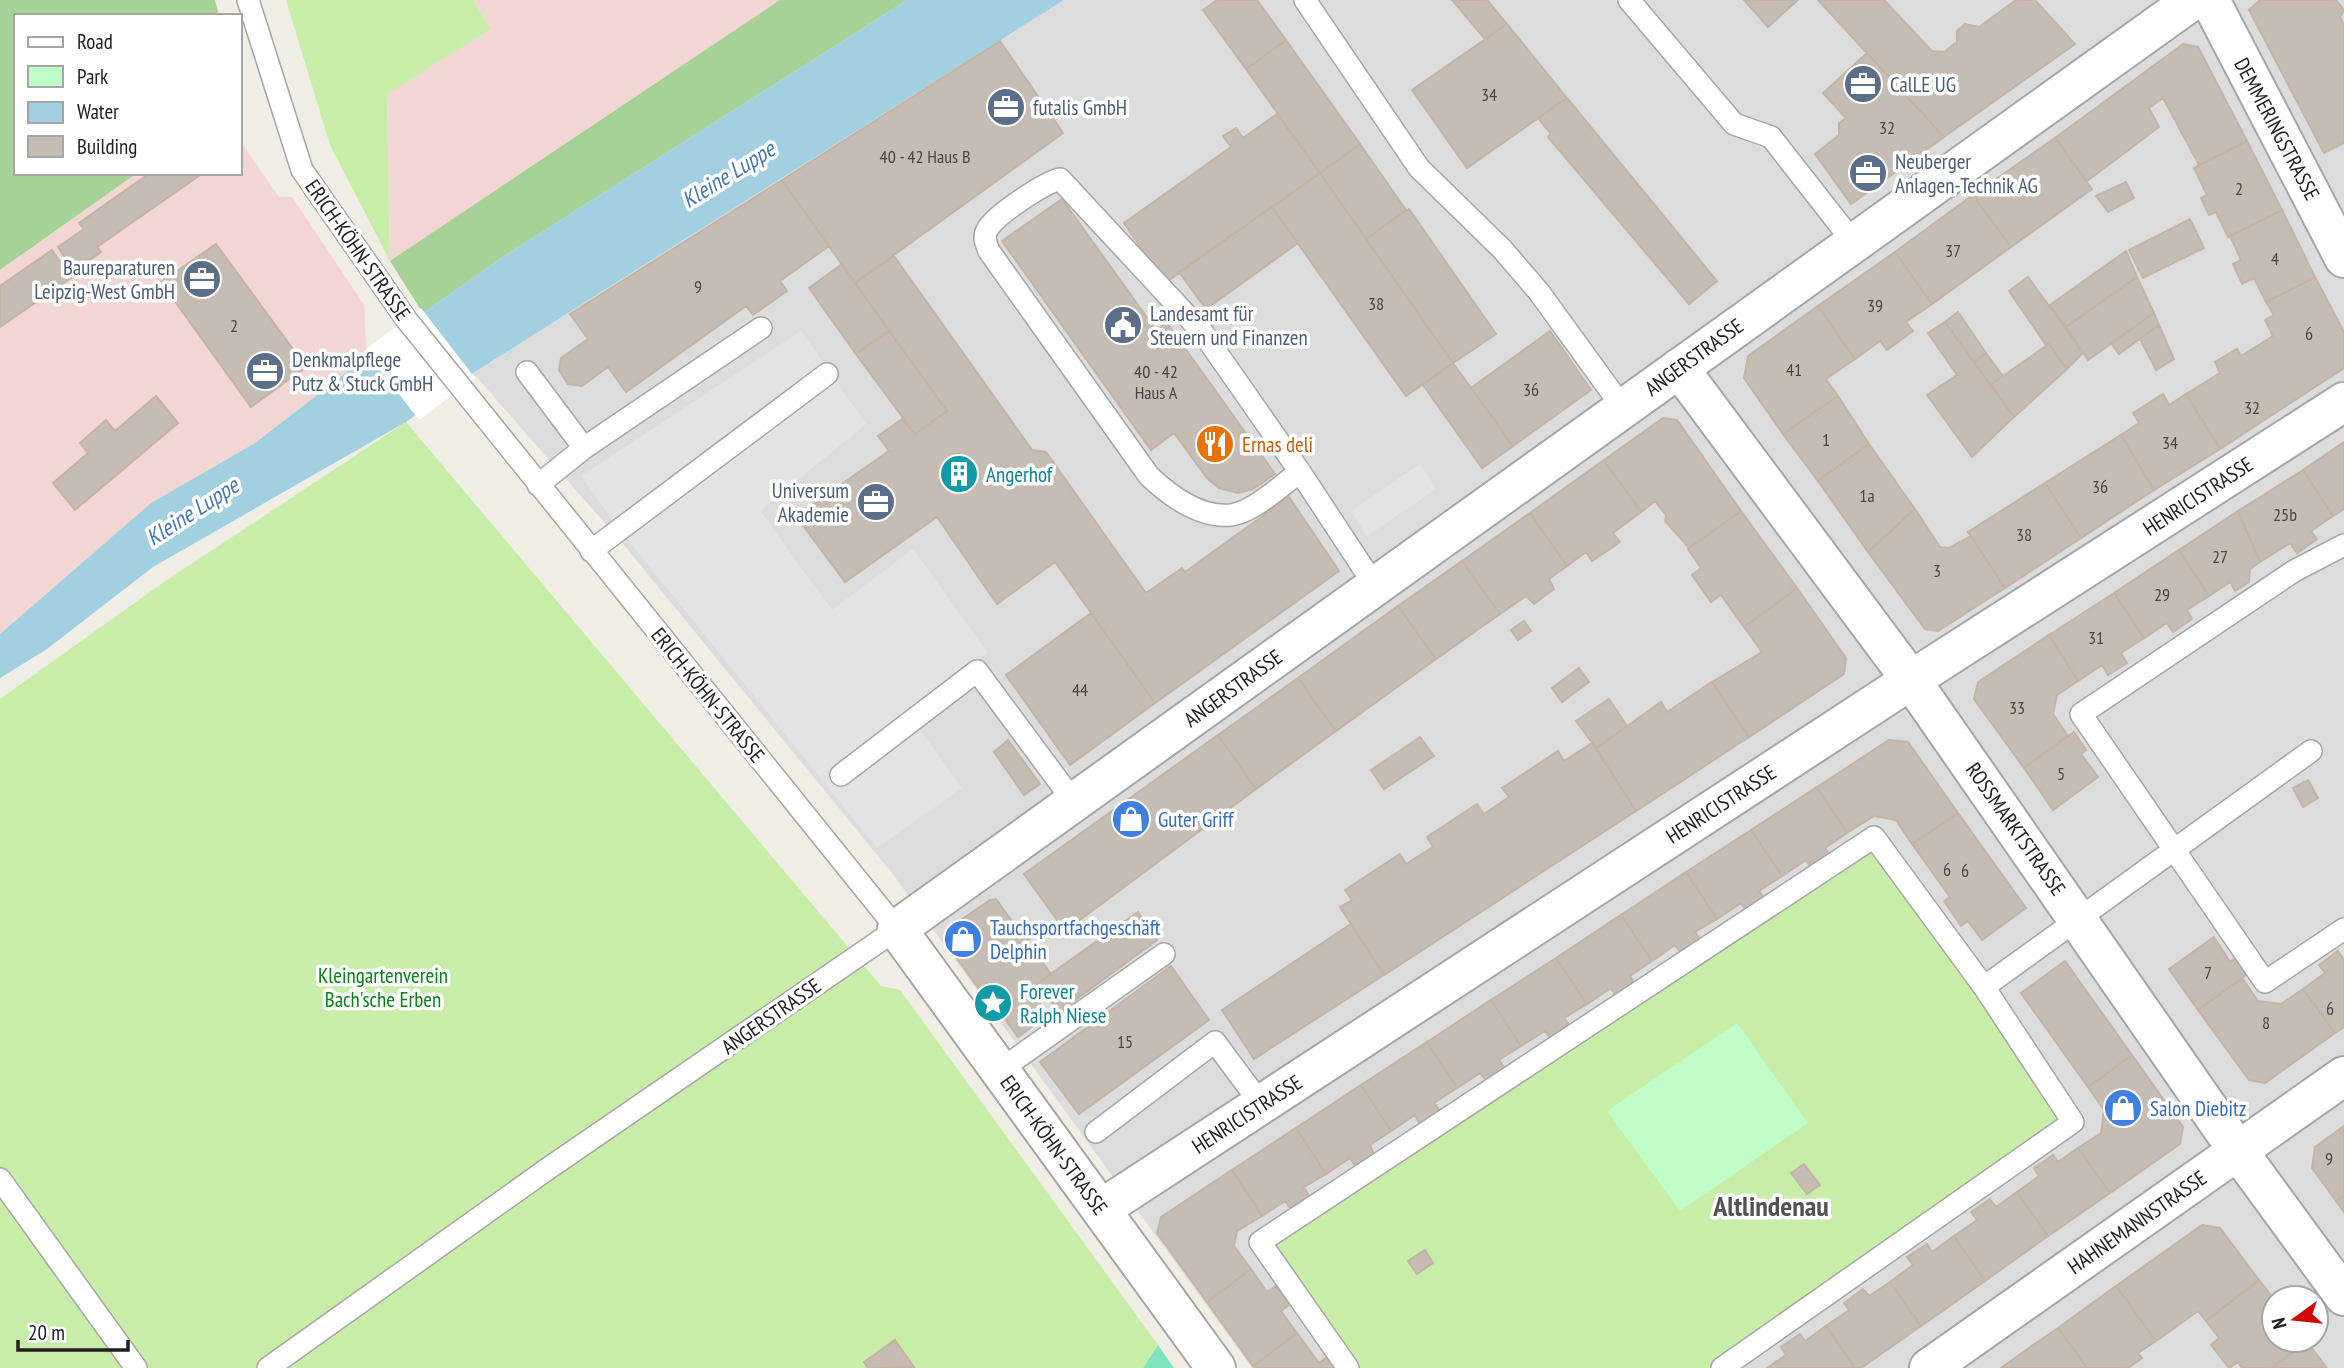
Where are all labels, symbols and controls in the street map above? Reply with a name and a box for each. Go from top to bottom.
legend [14,14,242,175]
text: Road [77,28,113,55]
street label: DEMMERINGSTRASSE [2228,53,2326,205]
text: Park [77,63,108,90]
office icon: CalLE UG [1842,63,1884,105]
place label: CalLE UG [1890,71,1956,98]
house number: 34 [1481,83,1497,106]
office icon: futalis GmbH [985,86,1027,128]
place label: futalis GmbH [1033,94,1127,121]
text: Water [77,98,119,125]
house number: 32 [1879,116,1895,139]
text: Building [77,133,137,160]
water label: Kleine Luppe [676,133,781,214]
house number: 40 - 42 Haus B [880,145,970,168]
place label: Neuberger Anlagen-Technik AG [1895,148,2038,199]
office icon: Neuberger Anlagen-Technik AG [1847,152,1889,194]
street label: ERICH-KÖHN-STRASSE [299,174,417,326]
house number: 2 [2235,177,2243,200]
house number: 37 [1945,239,1961,262]
house number: 4 [2271,247,2279,270]
place label: Baureparaturen Leipzig-West GmbH [34,254,175,305]
office icon: Baureparaturen Leipzig-West GmbH [181,258,223,300]
house number: 9 [694,275,702,298]
house number: 38 [1368,292,1384,315]
house number: 39 [1867,294,1883,317]
place label: Landesamt für Steuern und Finanzen [1150,300,1308,351]
public building icon: Landesamt für Steuern und Finanzen [1102,304,1144,346]
street label: ANGERSTRASSE [1639,312,1749,402]
house number: 2 [230,314,238,337]
house number: 6 [2305,322,2313,345]
place label: Denkmalpflege Putz & Stuck GmbH [292,346,433,397]
office icon: Denkmalpflege Putz & Stuck GmbH [244,350,286,392]
house number: 41 [1786,358,1802,381]
house number: 40 - 42 Haus A [1134,360,1178,404]
house number: 36 [1523,378,1539,401]
house number: 32 [2244,396,2260,419]
restaurant icon: Ernas deli [1194,423,1236,465]
house number: 1 [1822,428,1830,451]
place label: Ernas deli [1242,431,1313,458]
house number: 34 [2162,431,2178,454]
street label: HENRICISTRASSE [2138,450,2258,542]
building icon: Angerhof [938,453,980,495]
place label: Angerhof [986,461,1053,488]
water label: Kleine Luppe [140,470,245,552]
house number: 36 [2092,475,2108,498]
place label: Universum Akademie [772,477,849,528]
office icon: Universum Akademie [855,481,897,523]
house number: 1a [1859,484,1875,507]
house number: 25b [2273,503,2297,526]
house number: 38 [2016,523,2032,546]
house number: 27 [2212,545,2228,568]
house number: 3 [1933,559,1941,582]
house number: 29 [2154,583,2170,606]
street label: ERICH-KÖHN-STRASSE [645,622,771,768]
house number: 31 [2088,626,2104,649]
street label: ANGERSTRASSE [1178,643,1288,733]
house number: 44 [1072,678,1088,701]
house number: 33 [2009,696,2025,719]
street label: ROSSMARKTSTRASSE [1960,757,2072,901]
street label: HENRICISTRASSE [1661,758,1781,850]
house number: 5 [2057,762,2065,785]
shop icon: Guter Griff [1110,798,1152,840]
place label: Guter Griff [1158,806,1234,833]
house number: 6 [1943,858,1951,881]
house number: 6 [1961,859,1969,882]
place label: Tauchsportfachgeschäft Delphin [990,914,1161,965]
shop icon: Tauchsportfachgeschäft Delphin [942,918,984,960]
house number: 7 [2204,961,2212,984]
park label: Kleingartenverein Bach'sche Erben [318,962,448,1013]
street label: ANGERSTRASSE [716,972,826,1060]
place label: Forever Ralph Niese [1020,978,1107,1029]
place icon: Forever Ralph Niese [972,982,1014,1024]
house number: 6 [2326,997,2334,1020]
house number: 8 [2262,1011,2270,1034]
house number: 15 [1117,1030,1133,1053]
street label: HENRICISTRASSE [1187,1068,1307,1160]
street label: ERICH-KÖHN-STRASSE [994,1070,1114,1220]
shop icon: Salon Diebitz [2102,1087,2144,1129]
place label: Salon Diebitz [2150,1095,2246,1122]
house number: 9 [2325,1147,2333,1170]
street label: HAHNEMANNSTRASSE [2062,1164,2212,1280]
district label: Altlindenau [1712,1187,1829,1224]
north arrow [2260,1284,2330,1354]
scale bar [18,1308,128,1352]
text: N [2266,1315,2291,1331]
text: 20 m [28,1319,65,1346]

